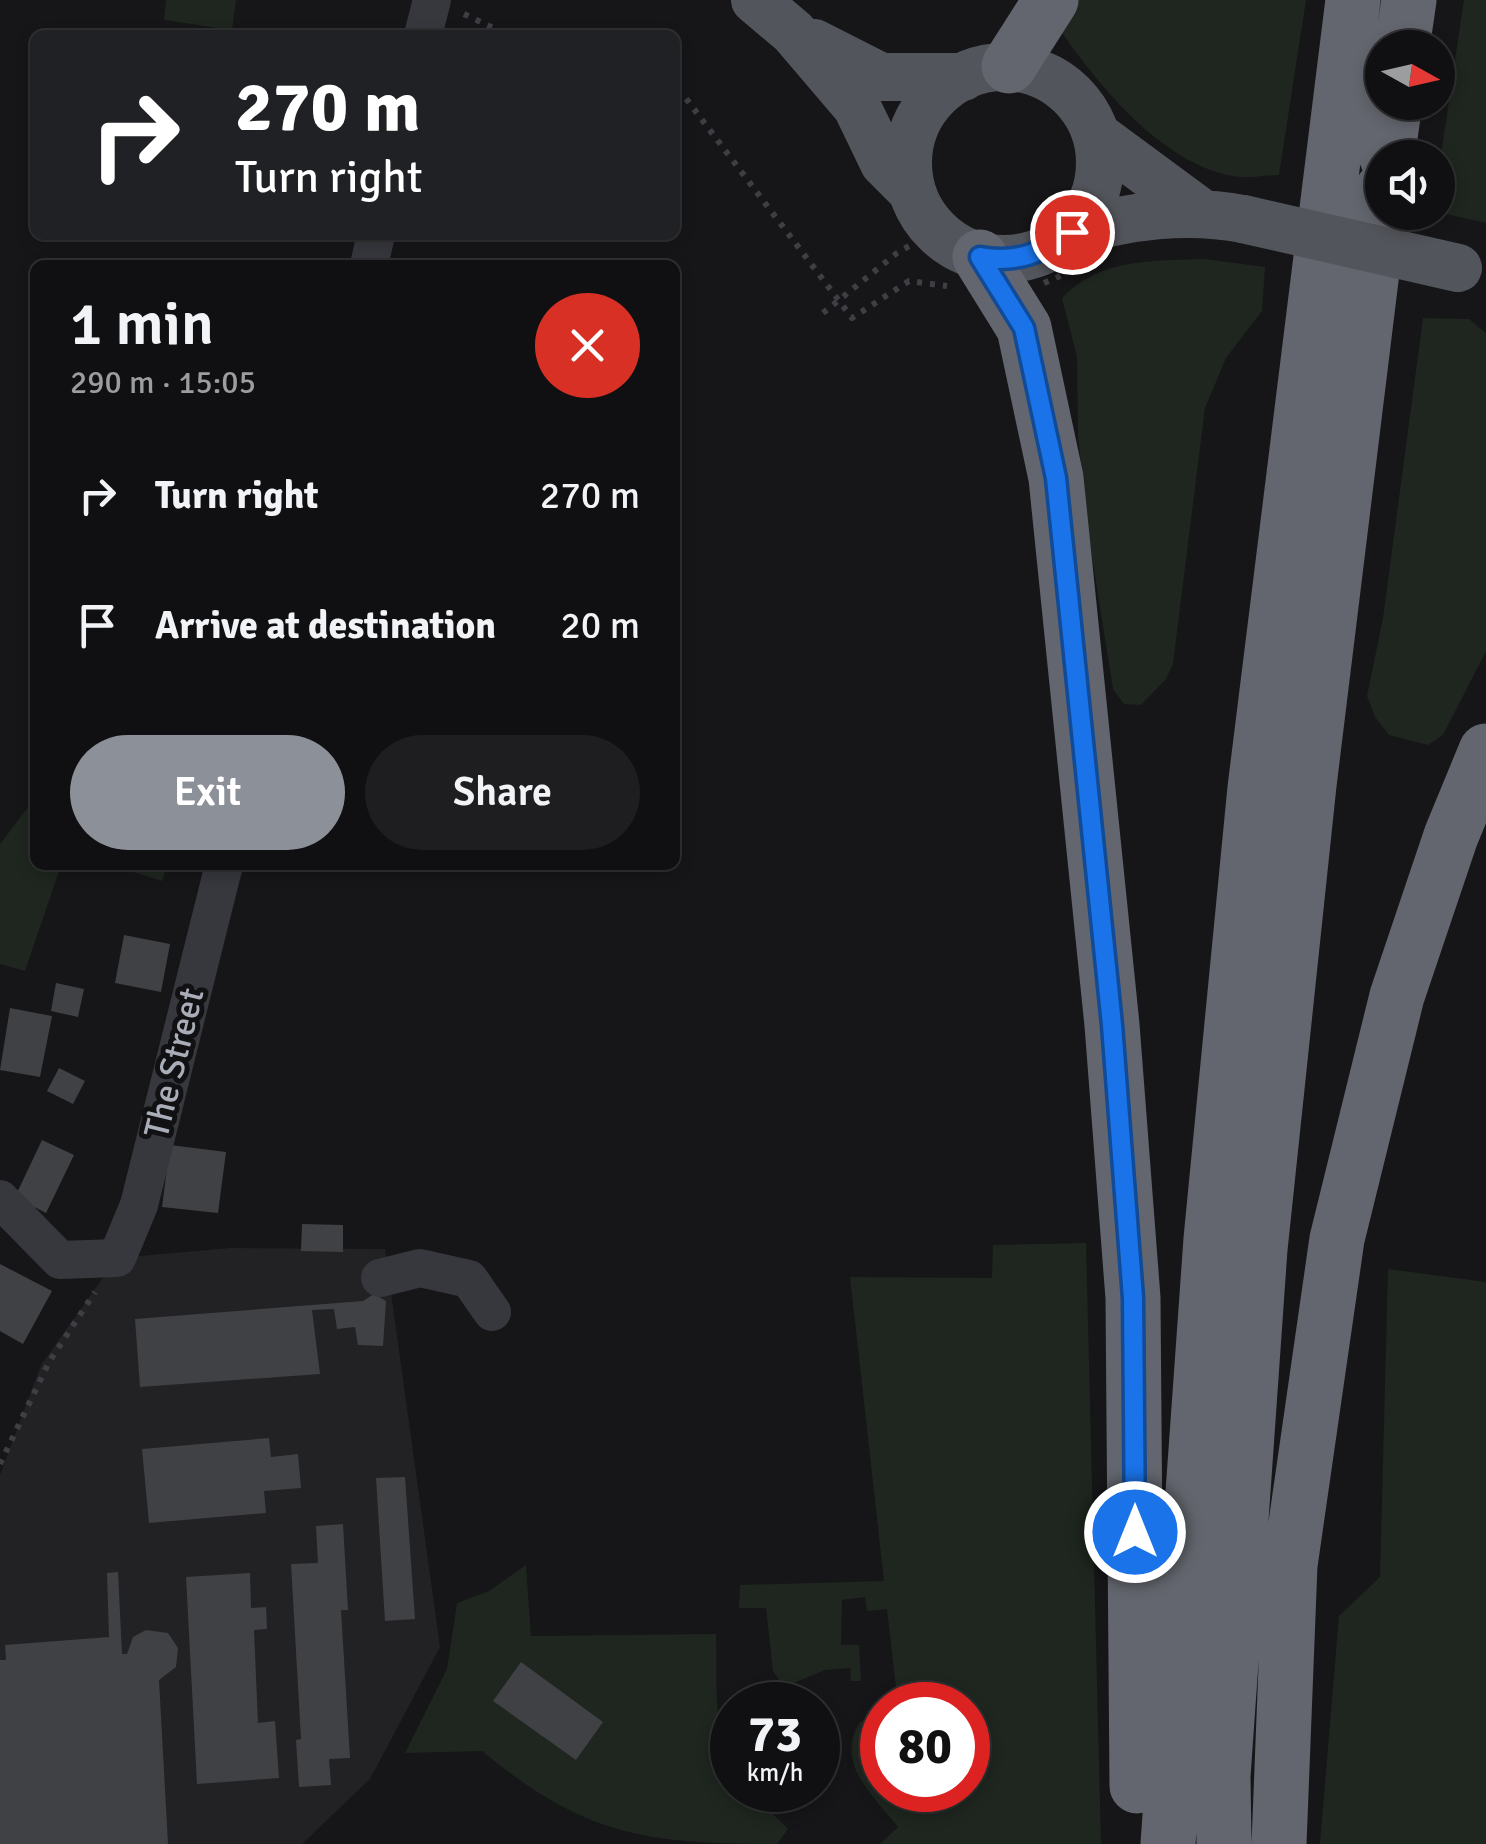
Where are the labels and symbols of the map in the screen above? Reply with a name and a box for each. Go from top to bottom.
north arrow [1365,30,1455,120]
pin [1030,190,1115,275]
street label: The Street [135,984,213,1142]
position arrow [1083,1480,1187,1584]
speed limit sign: 80 [860,1682,990,1812]

